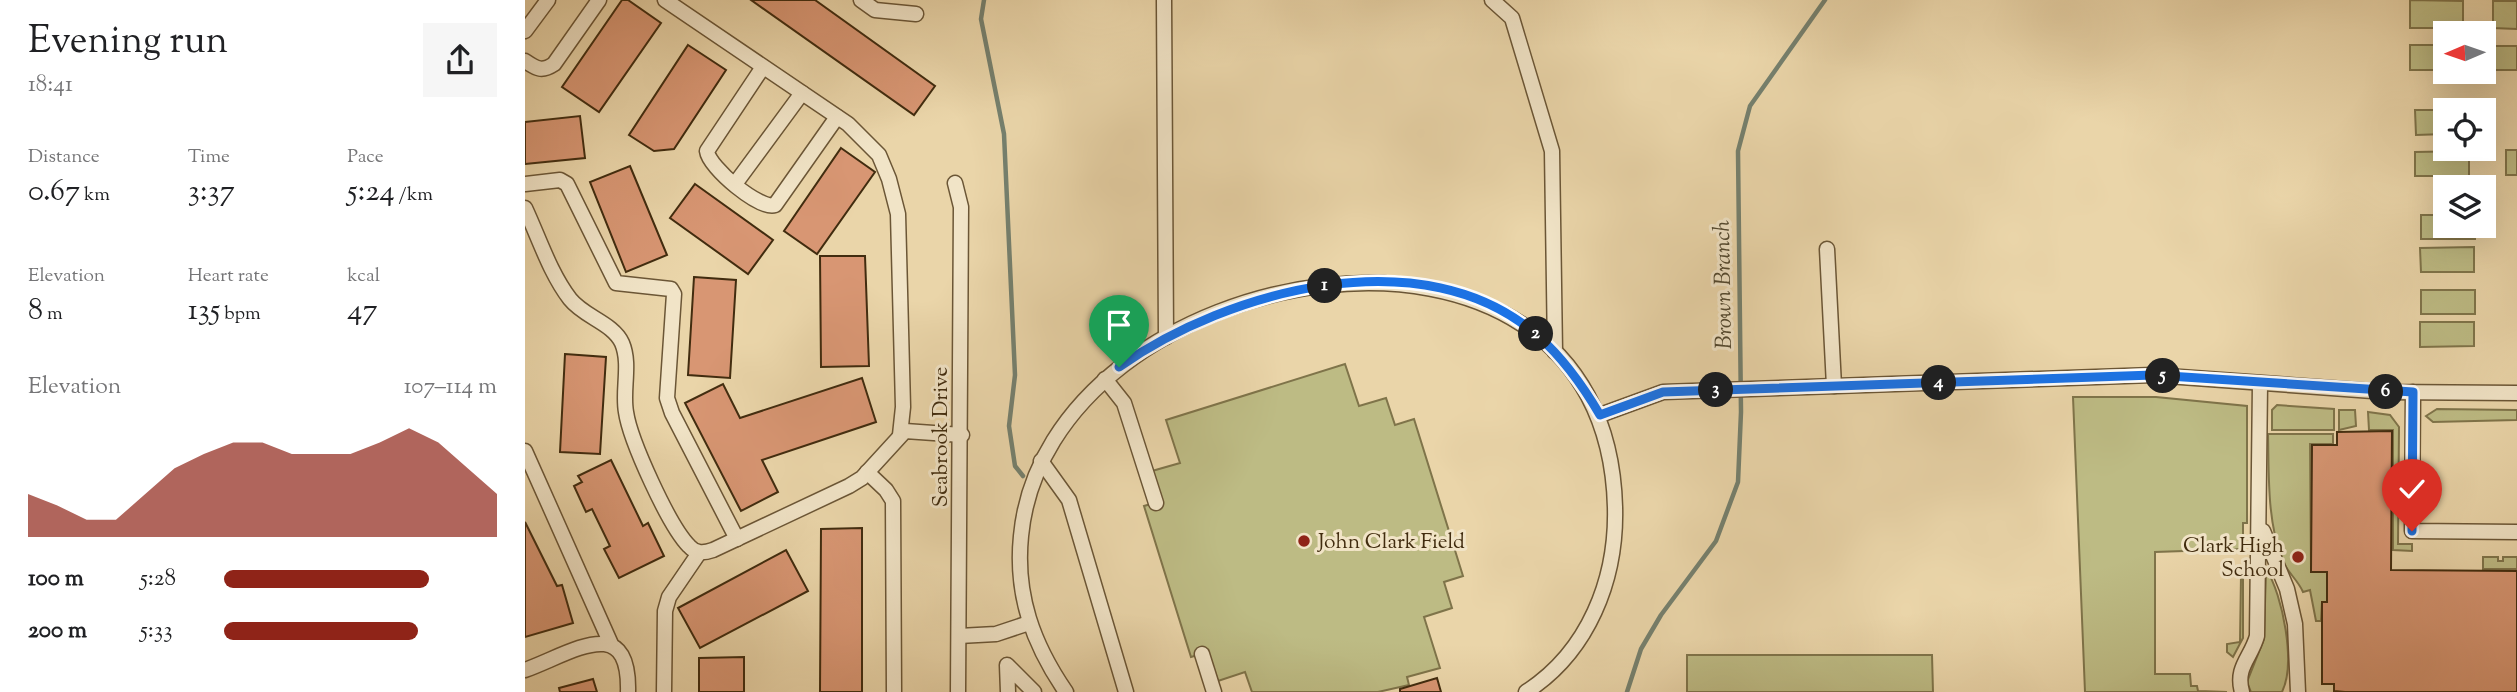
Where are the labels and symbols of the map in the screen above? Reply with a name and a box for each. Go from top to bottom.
north arrow [2433,21,2495,84]
water label: Brown Branch [1707,220,1742,350]
pin: 1 [1307,268,1343,304]
pin [1089,295,1149,367]
pin: 2 [1518,316,1553,352]
pin: 5 [2145,358,2181,394]
pin: 4 [1921,366,1957,400]
street label: Seabrook Drive [927,367,957,507]
pin: 3 [1699,372,1733,408]
pin: 6 [2368,374,2403,410]
pin [2382,459,2442,531]
place label: John Clark Field [1317,528,1465,558]
place label: Clark High School [2183,532,2284,586]
marker: John Clark Field [1296,533,1312,549]
marker: Clark High School [2290,549,2306,565]

